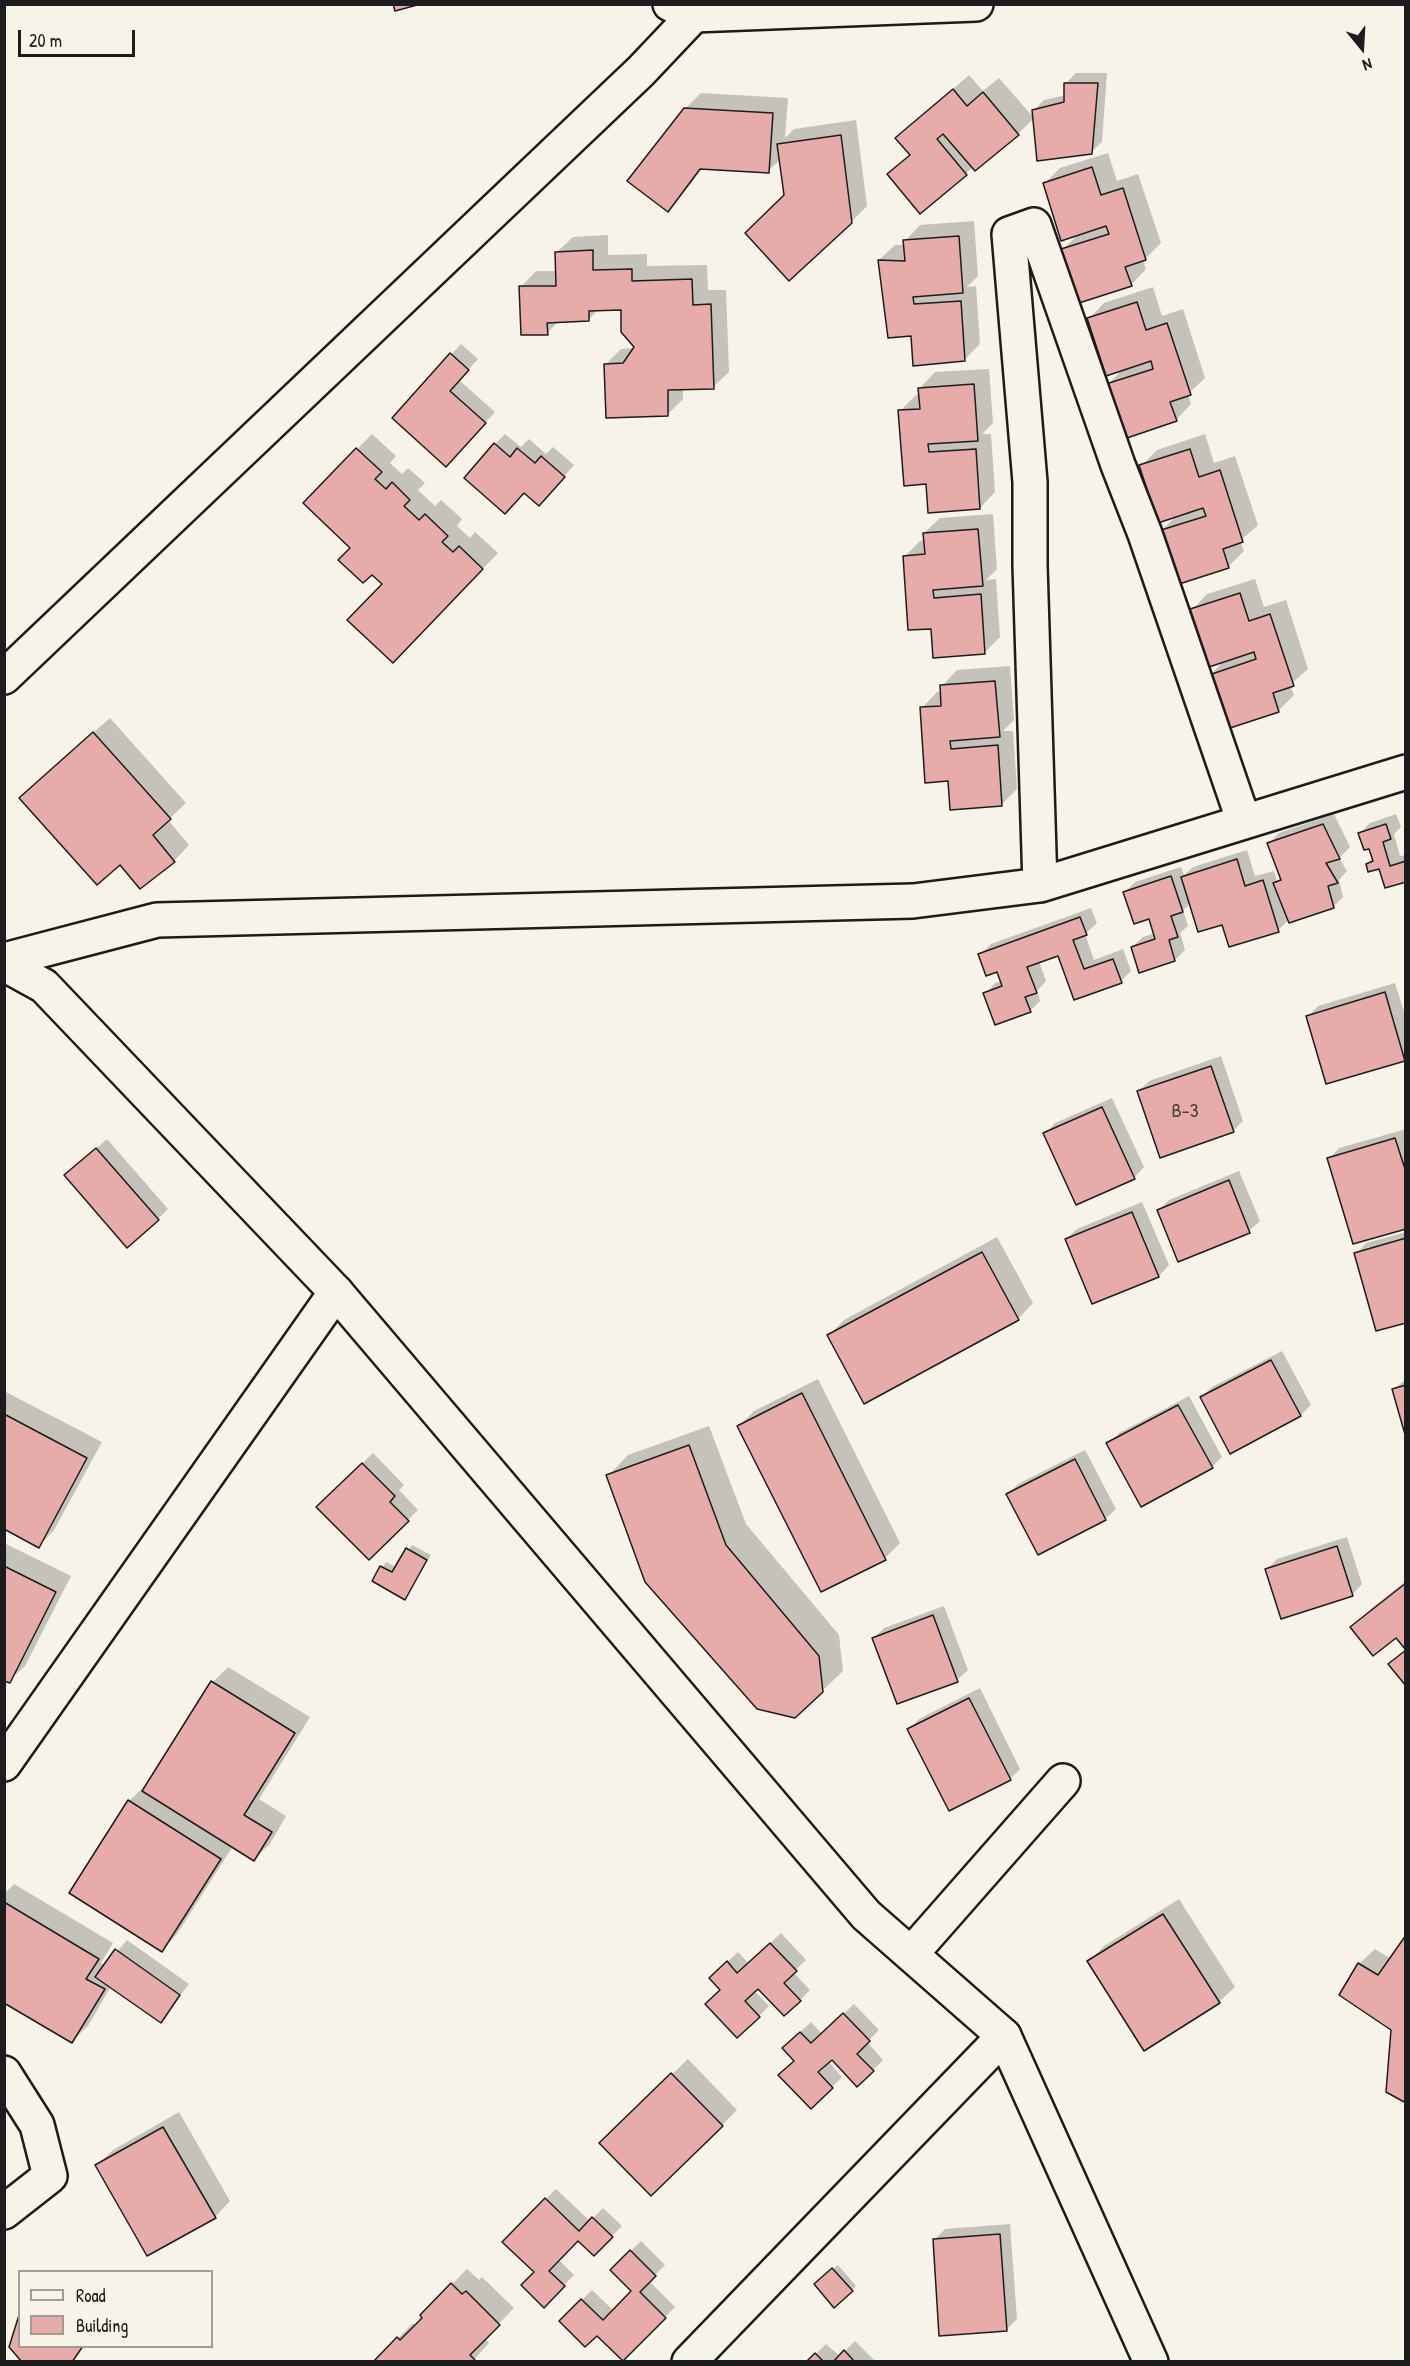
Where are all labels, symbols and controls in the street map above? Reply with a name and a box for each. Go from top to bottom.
scale bar [21,18,138,56]
north arrow [1332,18,1392,78]
text: 20 m [29,28,62,53]
text: N [1360,53,1375,77]
house number: B-3 [1171,1100,1199,1124]
legend [18,2270,213,2348]
text: Road [76,2283,106,2308]
text: Building [76,2313,128,2338]

